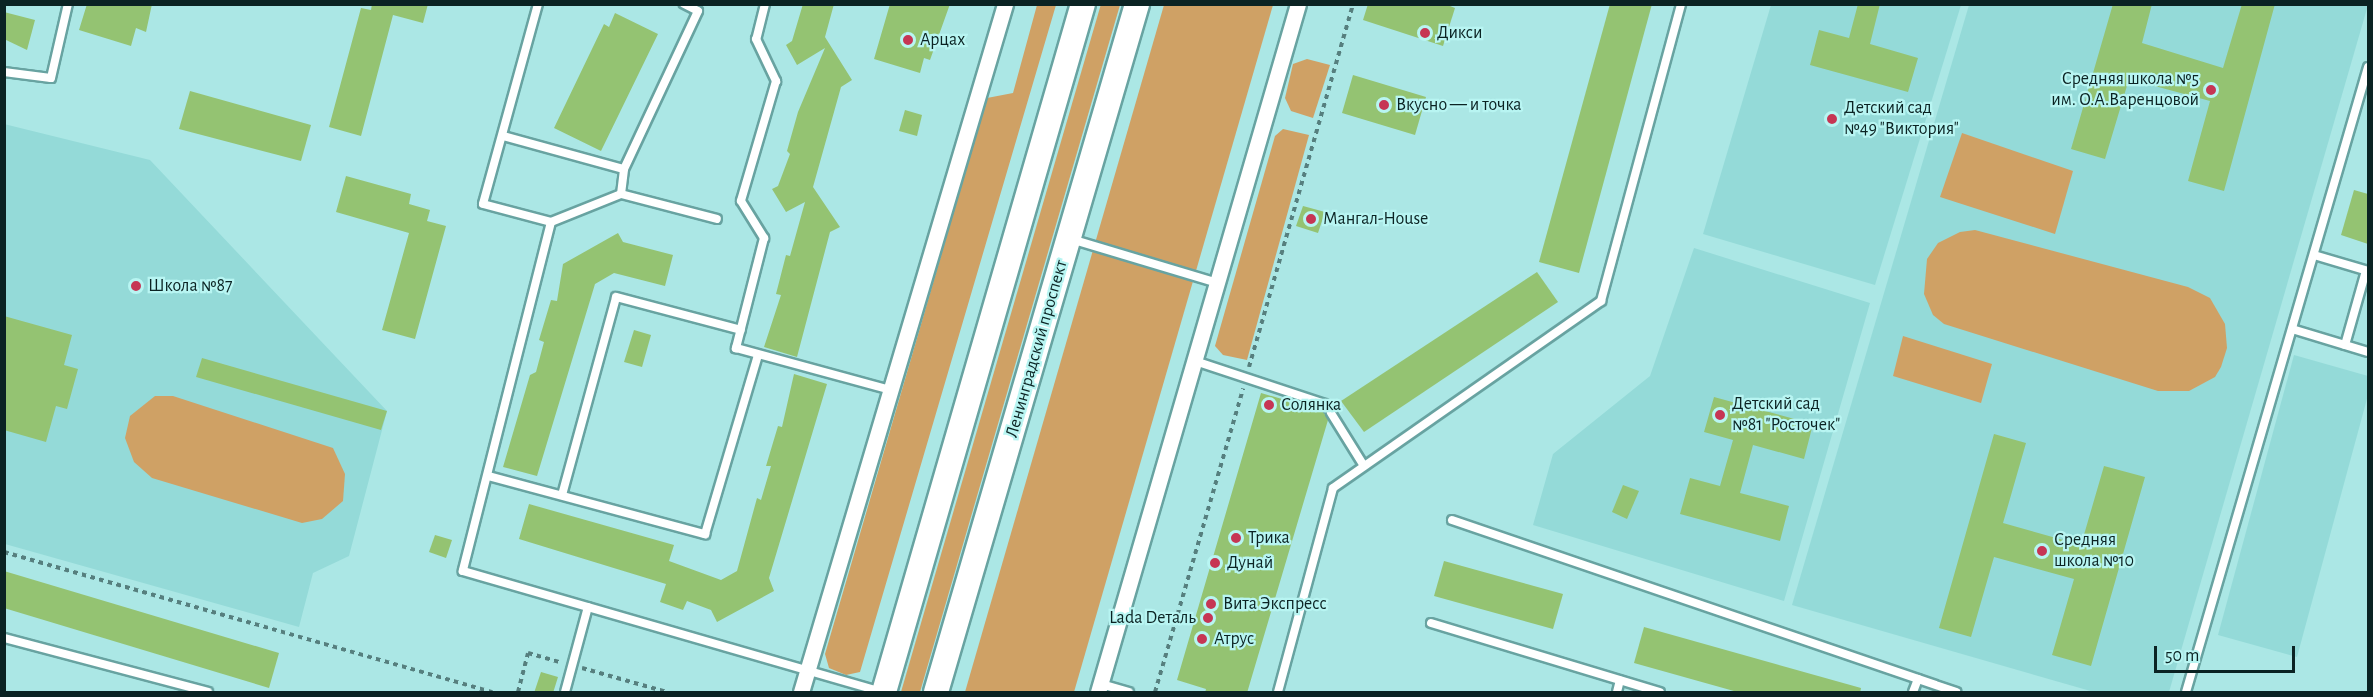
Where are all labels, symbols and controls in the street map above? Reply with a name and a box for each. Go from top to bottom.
place label: Дикси [1437,22,1482,44]
marker: Дикси [1418,26,1432,40]
place label: Арцах [920,29,965,51]
marker: Арцах [901,33,915,47]
place label: Средняя школа №5 им. О.А.Варенцовой [2051,69,2199,112]
marker: Средняя школа №5 им. О.А.Варенцовой [2204,83,2218,97]
place label: Вкусно — и точка [1396,94,1522,116]
marker: Вкусно — и точка [1377,98,1391,112]
place label: Детский сад №49 "Виктория" [1844,98,1959,140]
marker: Детский сад №49 "Виктория" [1825,112,1839,126]
place label: Мангал-House [1323,208,1428,230]
marker: Мангал-House [1304,212,1318,226]
street label: Ленинградский проспект [1001,258,1073,440]
place label: Школа №87 [148,275,232,297]
marker: Школа №87 [129,279,143,293]
place label: Солянка [1281,394,1341,416]
place label: Детский сад №81 "Росточек" [1732,394,1840,436]
marker: Солянка [1262,398,1276,412]
marker: Детский сад №81 "Росточек" [1713,408,1727,422]
place label: Трика [1248,527,1290,549]
place label: Средняя школа №10 [2054,530,2134,572]
marker: Трика [1229,531,1243,545]
marker: Средняя школа №10 [2035,544,2049,558]
place label: Дунай [1227,552,1273,574]
marker: Дунай [1208,556,1222,570]
place label: Вита Экспресс [1223,593,1327,615]
marker: Вита Экспресс [1204,597,1218,611]
place label: Lada Dеталь [1109,607,1196,629]
marker: Lada Dеталь [1201,611,1215,625]
place label: Атрус [1214,628,1254,650]
marker: Атрус [1195,632,1209,646]
scale bar [2157,634,2298,672]
text: 50 m [2165,647,2199,665]

